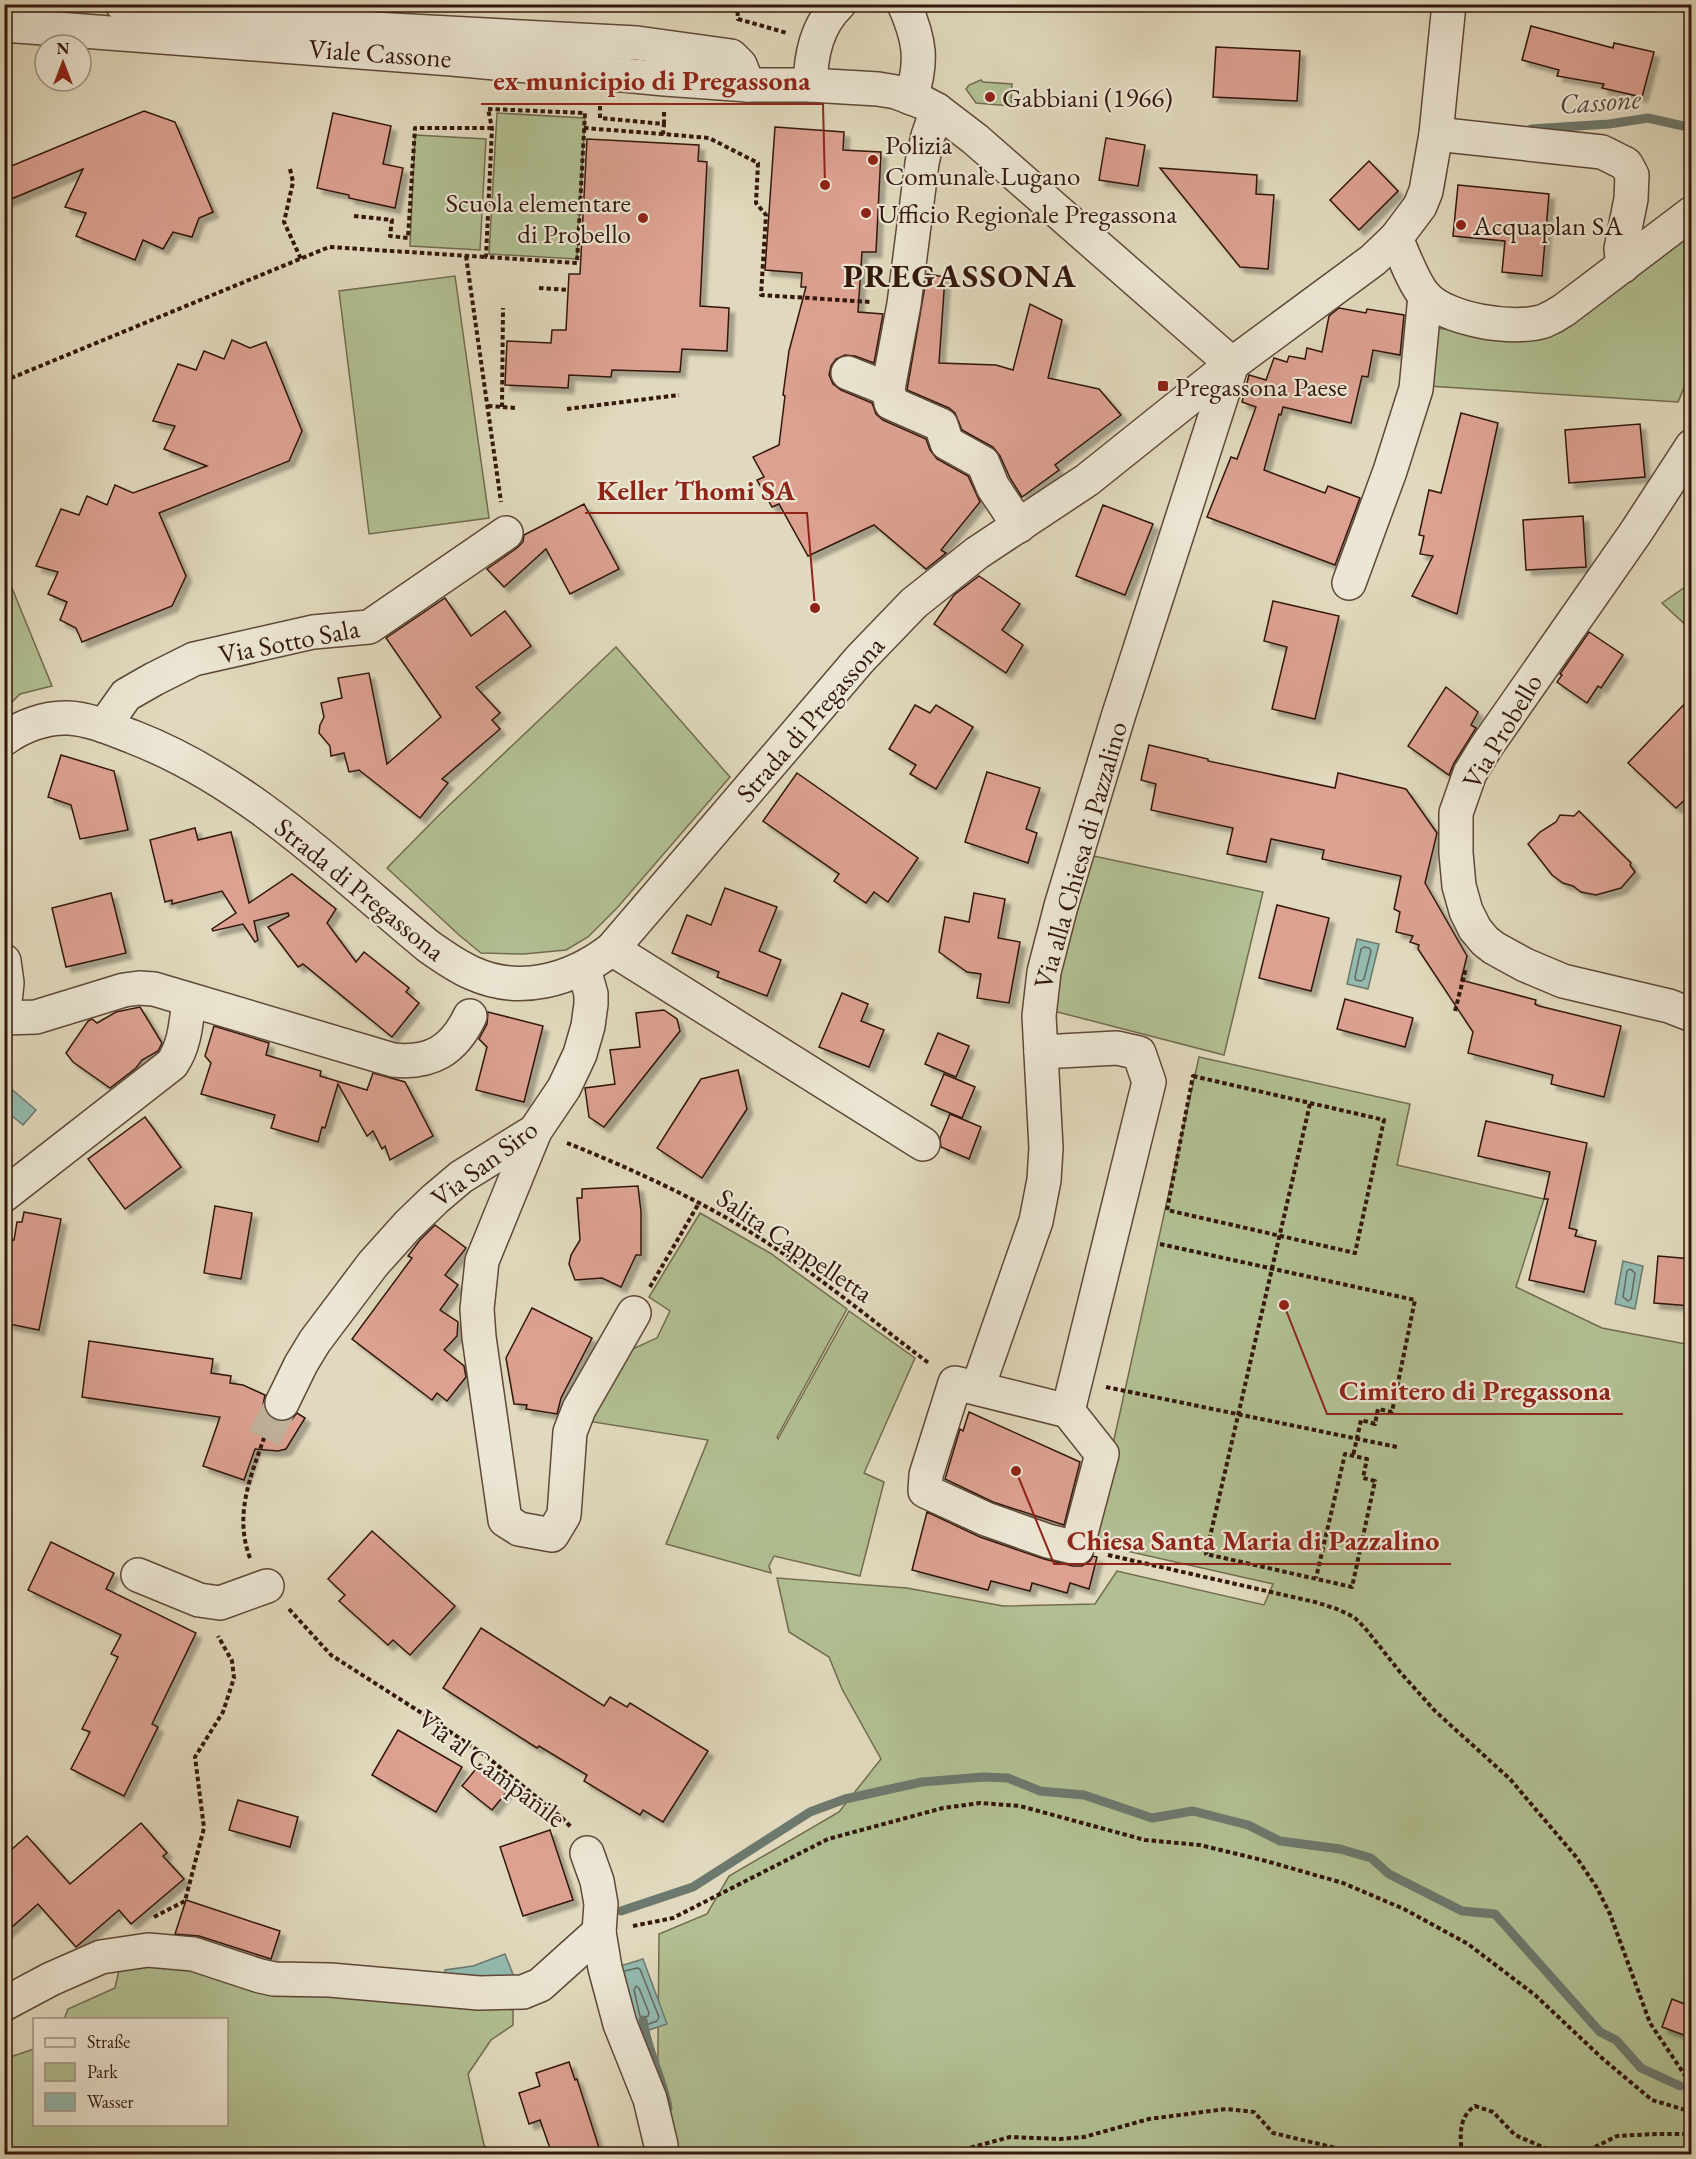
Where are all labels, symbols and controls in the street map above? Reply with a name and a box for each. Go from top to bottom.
street label: Viale Cassone [307,31,453,75]
north arrow [33,33,93,93]
text: N [57,38,70,59]
callout: ex municipio di Pregassona [481,58,823,104]
text: ex municipio di Pregassona [493,62,811,98]
place label: Gabbiani (1966) [1002,80,1173,115]
water label: Cassone [1558,80,1643,122]
marker: Gabbiani (1966) [983,90,997,104]
place label: Polizia Comunale Lugano [885,127,1080,193]
marker: Polizia Comunale Lugano [866,153,880,167]
place label: Scuola elementare di Probello [445,185,631,251]
place label: Ufficio Regionale Pregassona [878,196,1177,231]
marker: Ufficio Regionale Pregassona [859,206,873,220]
place label: Acquaplan SA [1472,208,1623,243]
marker: Scuola elementare di Probello [636,211,650,225]
marker: Acquaplan SA [1454,218,1468,232]
district label: PREGASSONA [843,254,1077,297]
place label: Pregassona Paese [1175,369,1347,404]
marker: Pregassona Paese [1156,379,1170,393]
callout: Keller Thomi SA [585,467,807,513]
text: Keller Thomi SA [597,472,796,508]
street label: Via Sotto Sala [216,610,363,672]
street label: Strada di Pregassona [728,628,892,809]
street label: Via Probello [1454,667,1550,795]
street label: Via alla Chiesa di Pazzalino [1025,717,1135,993]
street label: Strada di Pregassona [268,810,452,969]
street label: Via San Siro [424,1111,544,1215]
street label: Salita Cappelletta [710,1180,880,1310]
callout: Cimitero di Pregassona [1327,1368,1623,1414]
text: Cimitero di Pregassona [1339,1372,1612,1408]
callout: Chiesa Santa Maria di Pazzalino [1054,1518,1451,1564]
text: Chiesa Santa Maria di Pazzalino [1067,1522,1439,1558]
street label: Via al Campanile [411,1701,573,1835]
legend [33,2018,228,2126]
text: Straße [87,2030,130,2053]
text: Park [87,2060,118,2083]
text: Wasser [87,2090,134,2113]

